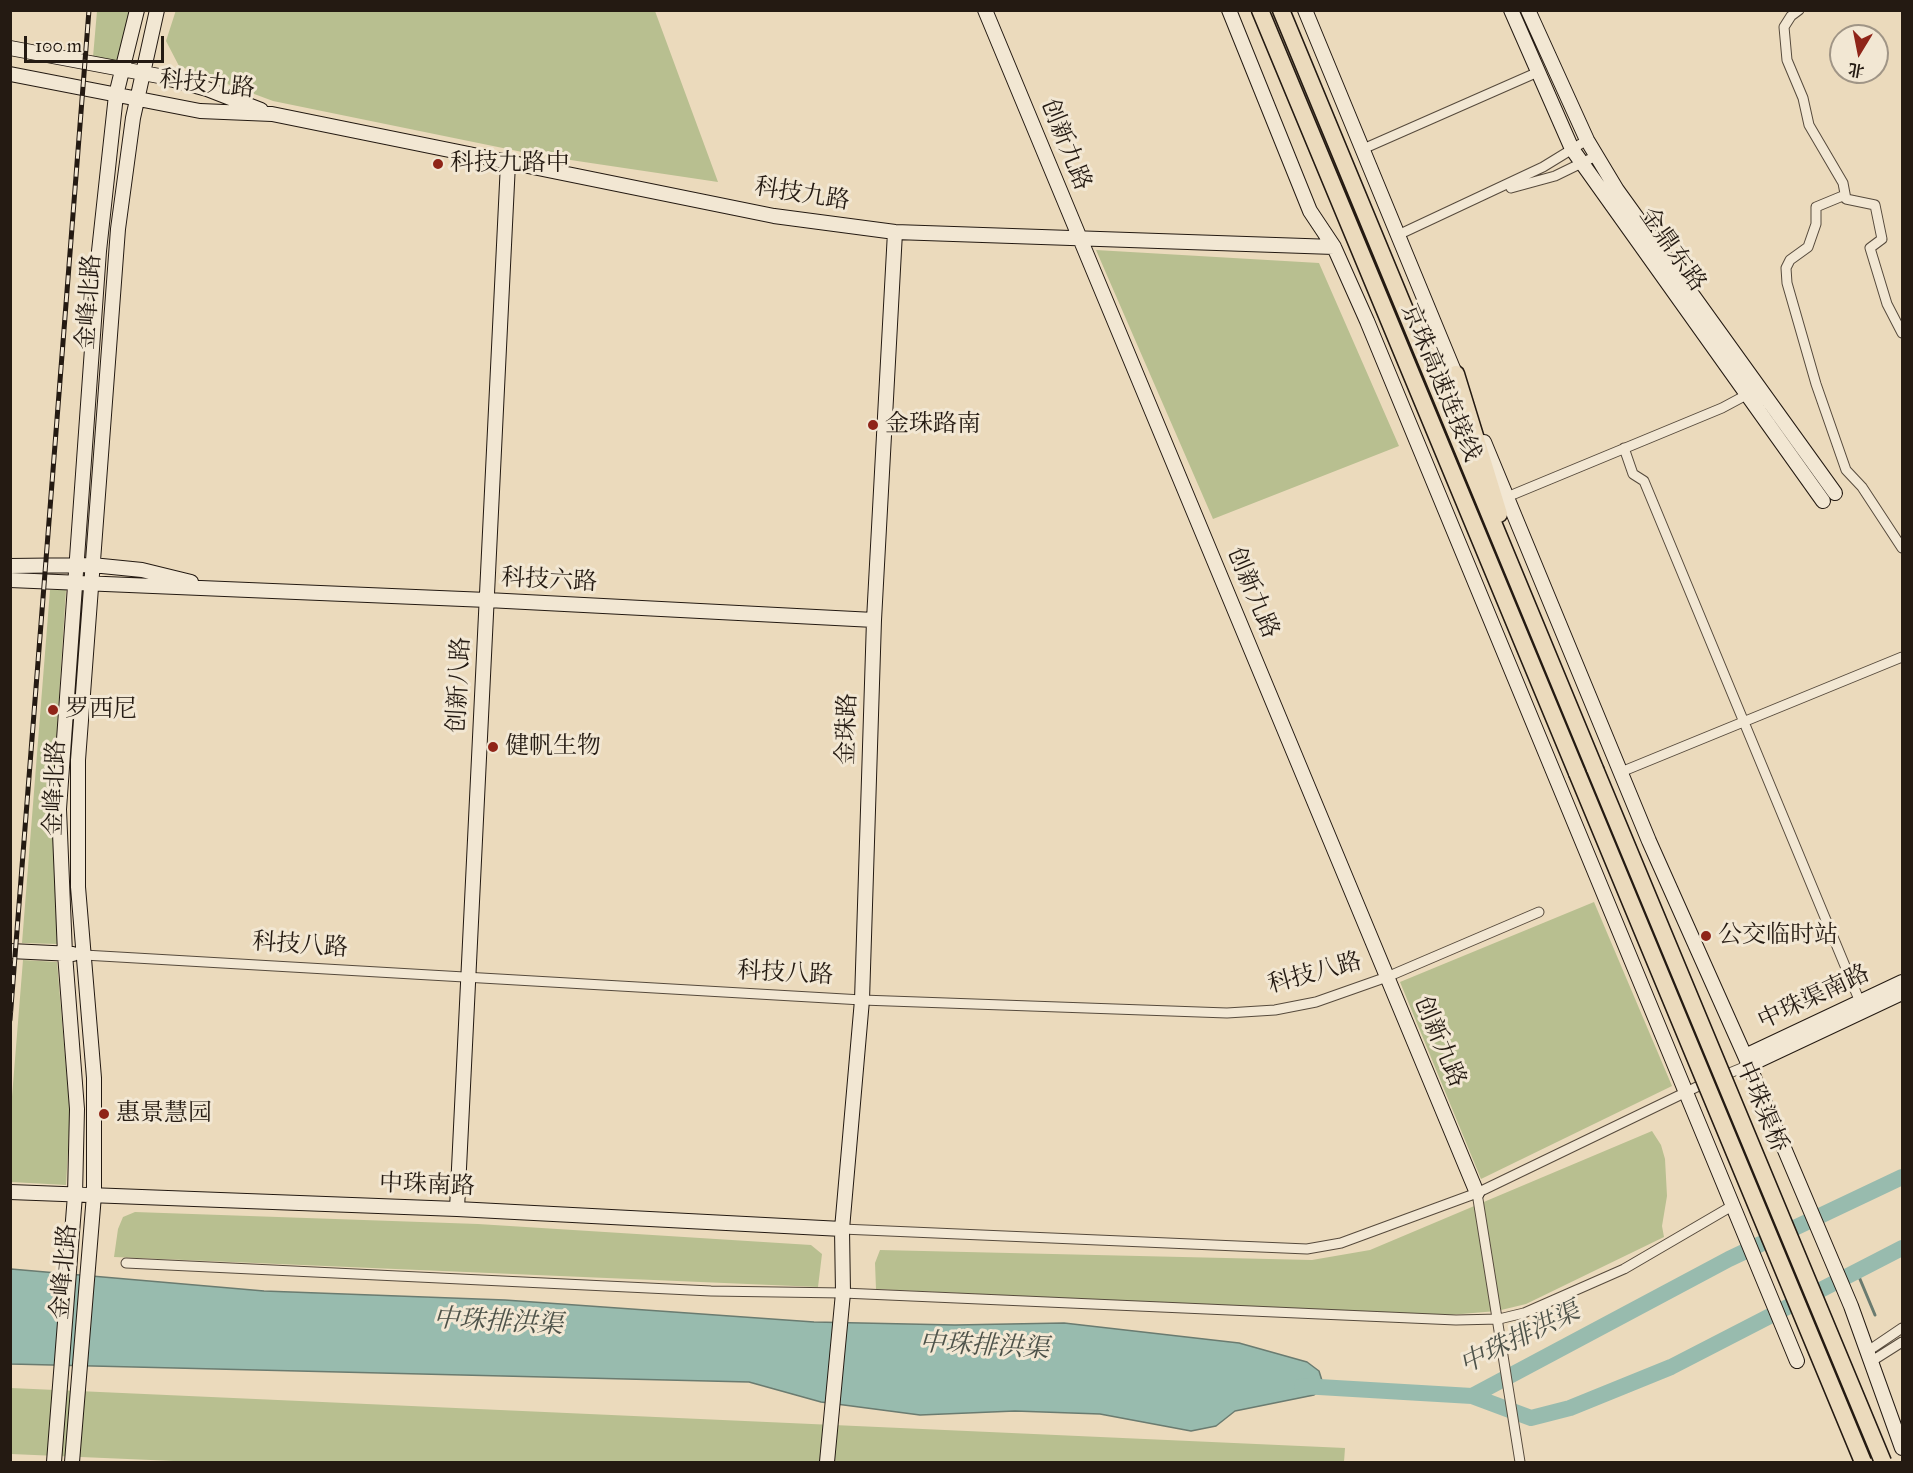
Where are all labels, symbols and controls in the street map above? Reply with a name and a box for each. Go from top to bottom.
scale bar [27,24,166,62]
north arrow [1829,24,1889,84]
text: 100 m [35,35,82,57]
text: 北 [1847,60,1866,81]
street label: 科技九路 [158,66,256,104]
street label: 创新九路 [1034,95,1096,195]
place label: 科技九路中 [450,150,570,178]
marker: 科技九路中 [431,157,445,171]
street label: 科技九路 [752,173,852,217]
street label: 金鼎东路 [1633,202,1711,298]
street label: 金峰北路 [72,253,108,351]
street label: 京珠高速连接线 [1394,300,1486,466]
place label: 金珠路南 [885,411,981,439]
marker: 金珠路南 [866,418,880,432]
street label: 创新九路 [1220,543,1284,643]
street label: 科技六路 [500,564,598,598]
street label: 创新八路 [443,636,477,734]
street label: 金珠路 [832,693,864,765]
place label: 罗西尼 [65,696,137,724]
marker: 罗西尼 [46,703,60,717]
place label: 健帆生物 [505,733,601,761]
street label: 金峰北路 [40,740,72,836]
marker: 健帆生物 [486,740,500,754]
place label: 公交临时站 [1718,922,1838,950]
street label: 科技八路 [251,928,349,964]
marker: 公交临时站 [1699,929,1713,943]
street label: 科技八路 [1265,948,1365,1000]
street label: 科技八路 [736,957,834,991]
street label: 中珠渠南路 [1754,960,1874,1036]
street label: 创新九路 [1407,992,1471,1092]
street label: 中珠渠桥 [1729,1057,1793,1157]
place label: 惠景慧园 [116,1100,212,1128]
marker: 惠景慧园 [97,1107,111,1121]
street label: 中珠南路 [379,1170,475,1202]
street label: 金峰北路 [46,1223,84,1321]
water label: 中珠排洪渠 [1455,1296,1585,1382]
water label: 中珠排洪渠 [432,1304,564,1342]
water label: 中珠排洪渠 [918,1328,1050,1366]

